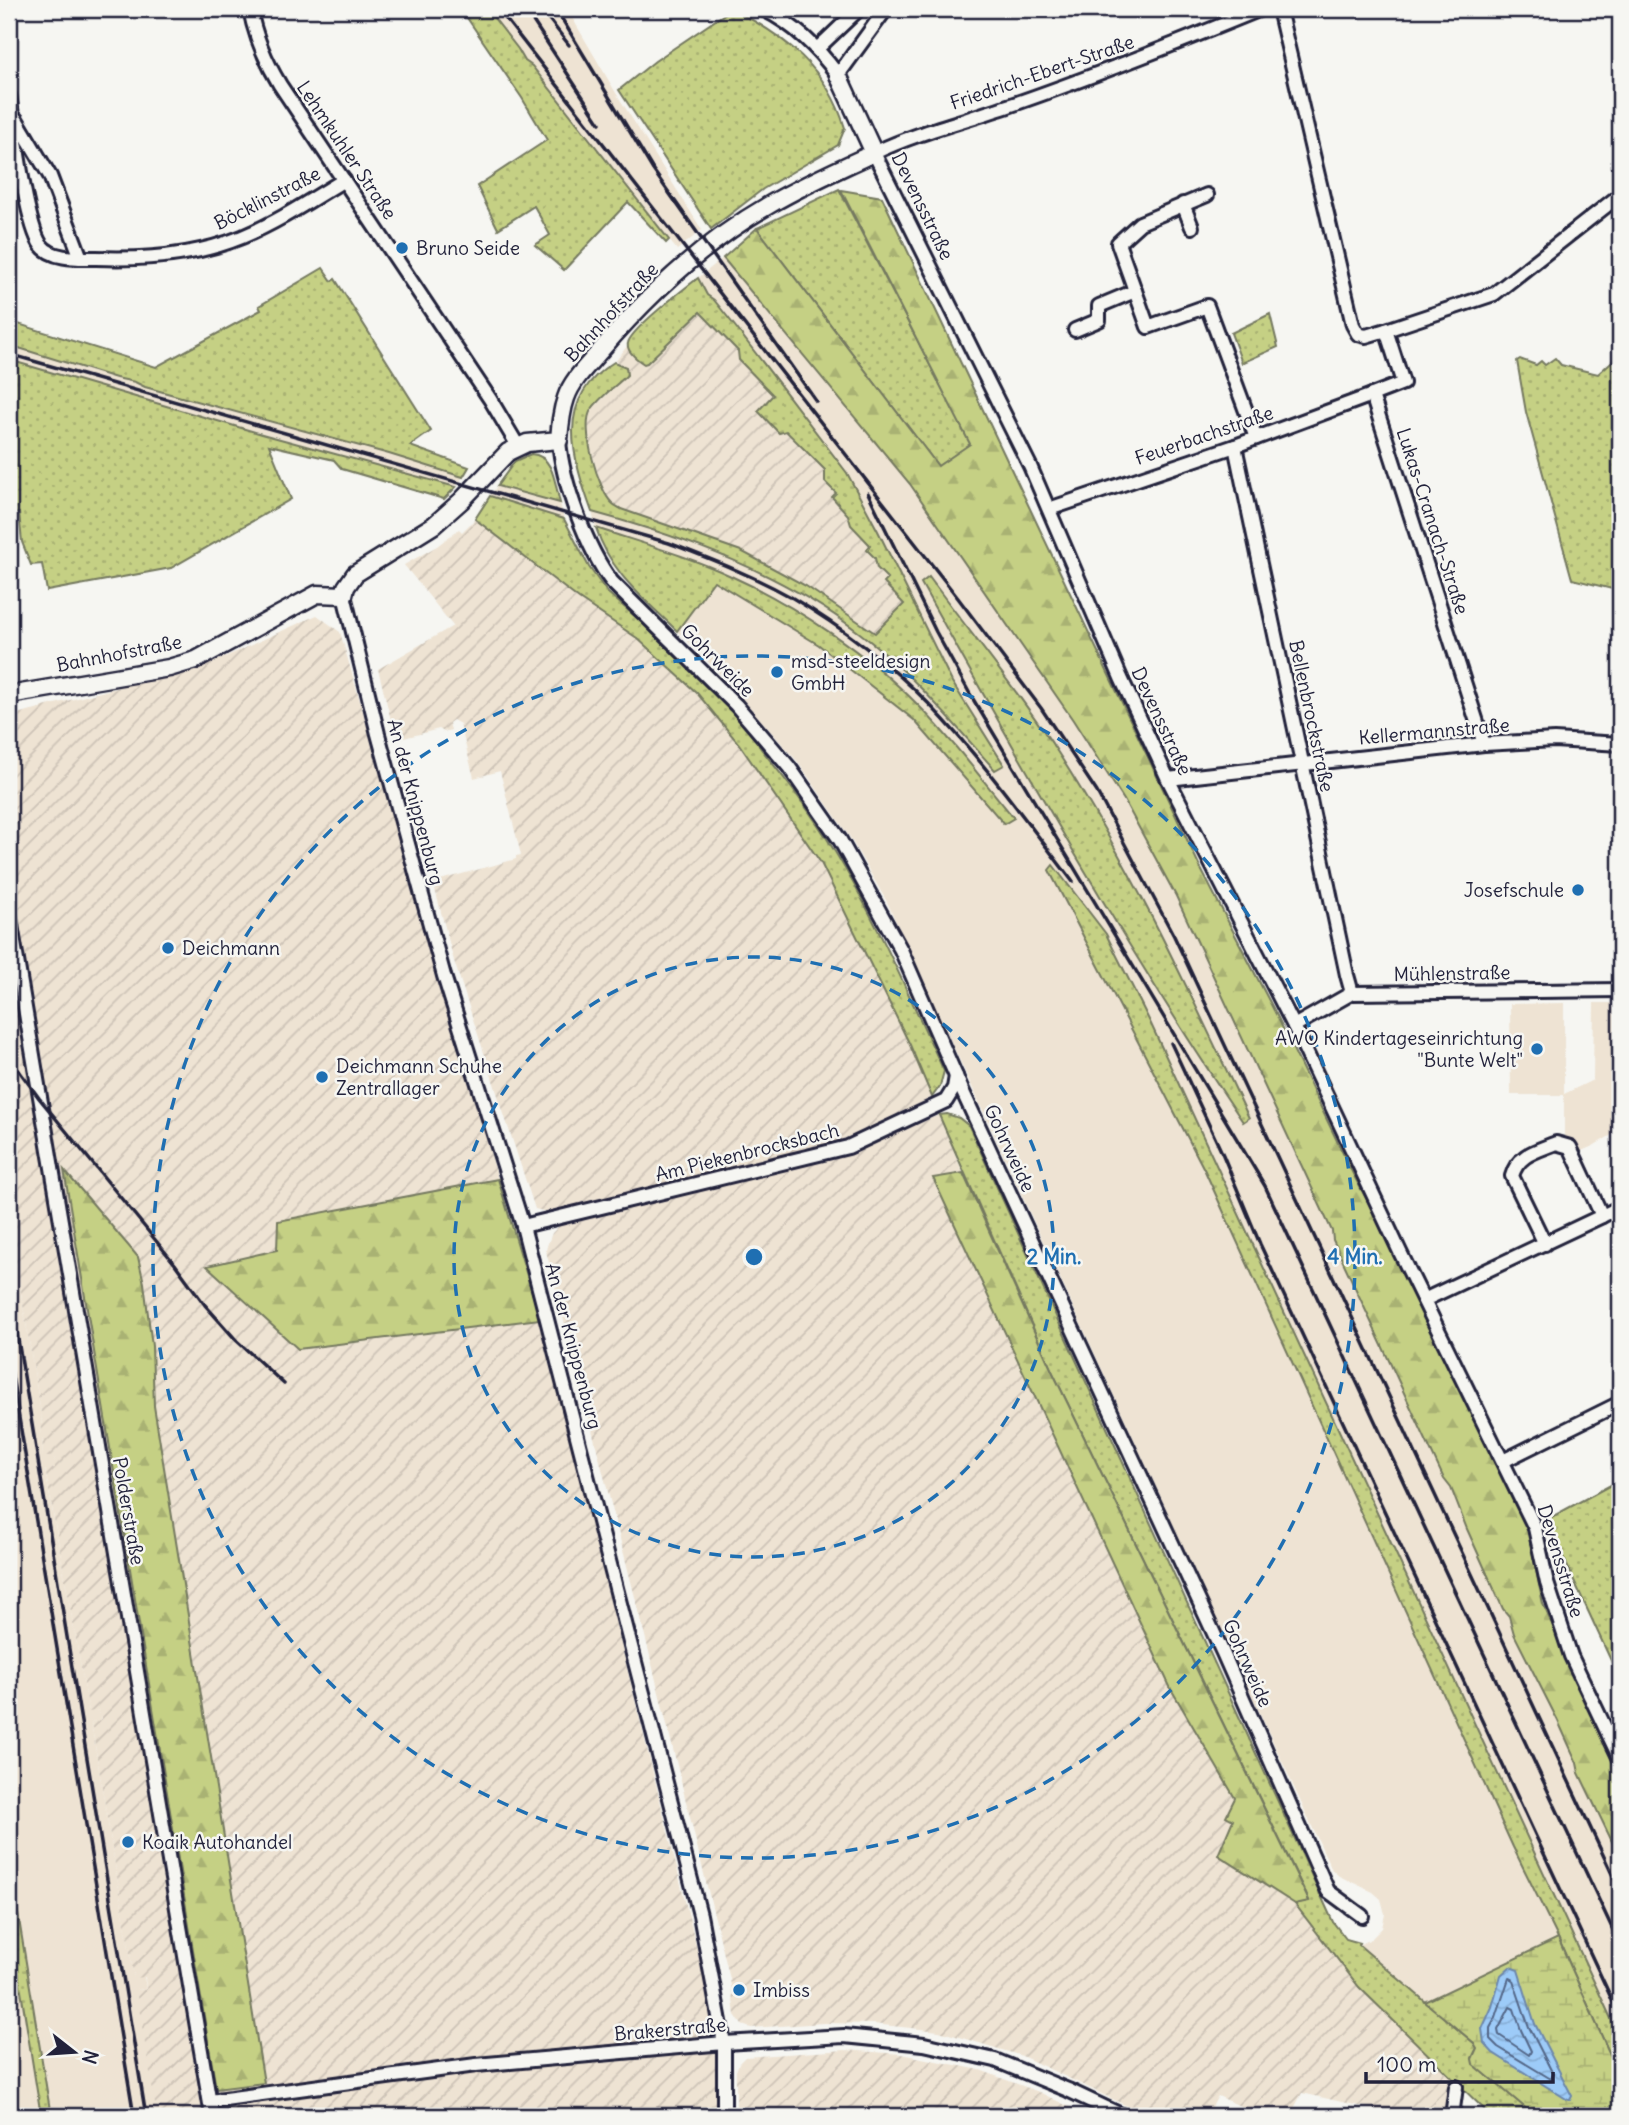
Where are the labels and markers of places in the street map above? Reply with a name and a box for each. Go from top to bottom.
place label: Bruno Seide [416,236,520,260]
marker: Bruno Seide [394,240,410,256]
place label: msd-steeldesign GmbH [791,649,930,695]
marker: msd-steeldesign GmbH [769,664,785,680]
place label: Josefschule [1464,878,1564,902]
marker: Josefschule [1570,882,1586,898]
place label: Deichmann [182,936,280,960]
marker: Deichmann [160,940,176,956]
place label: AWO Kindertageseinrichtung "Bunte Welt" [1275,1026,1523,1072]
marker: AWO Kindertageseinrichtung "Bunte Welt" [1529,1041,1545,1057]
place label: Deichmann Schuhe Zentrallager [336,1054,502,1100]
marker: Deichmann Schuhe Zentrallager [314,1069,330,1085]
centre of rings [742,1245,766,1269]
place label: Koaik Autohandel [142,1830,292,1854]
marker: Koaik Autohandel [120,1834,136,1850]
place label: Imbiss [753,1978,810,2002]
marker: Imbiss [731,1982,747,1998]

